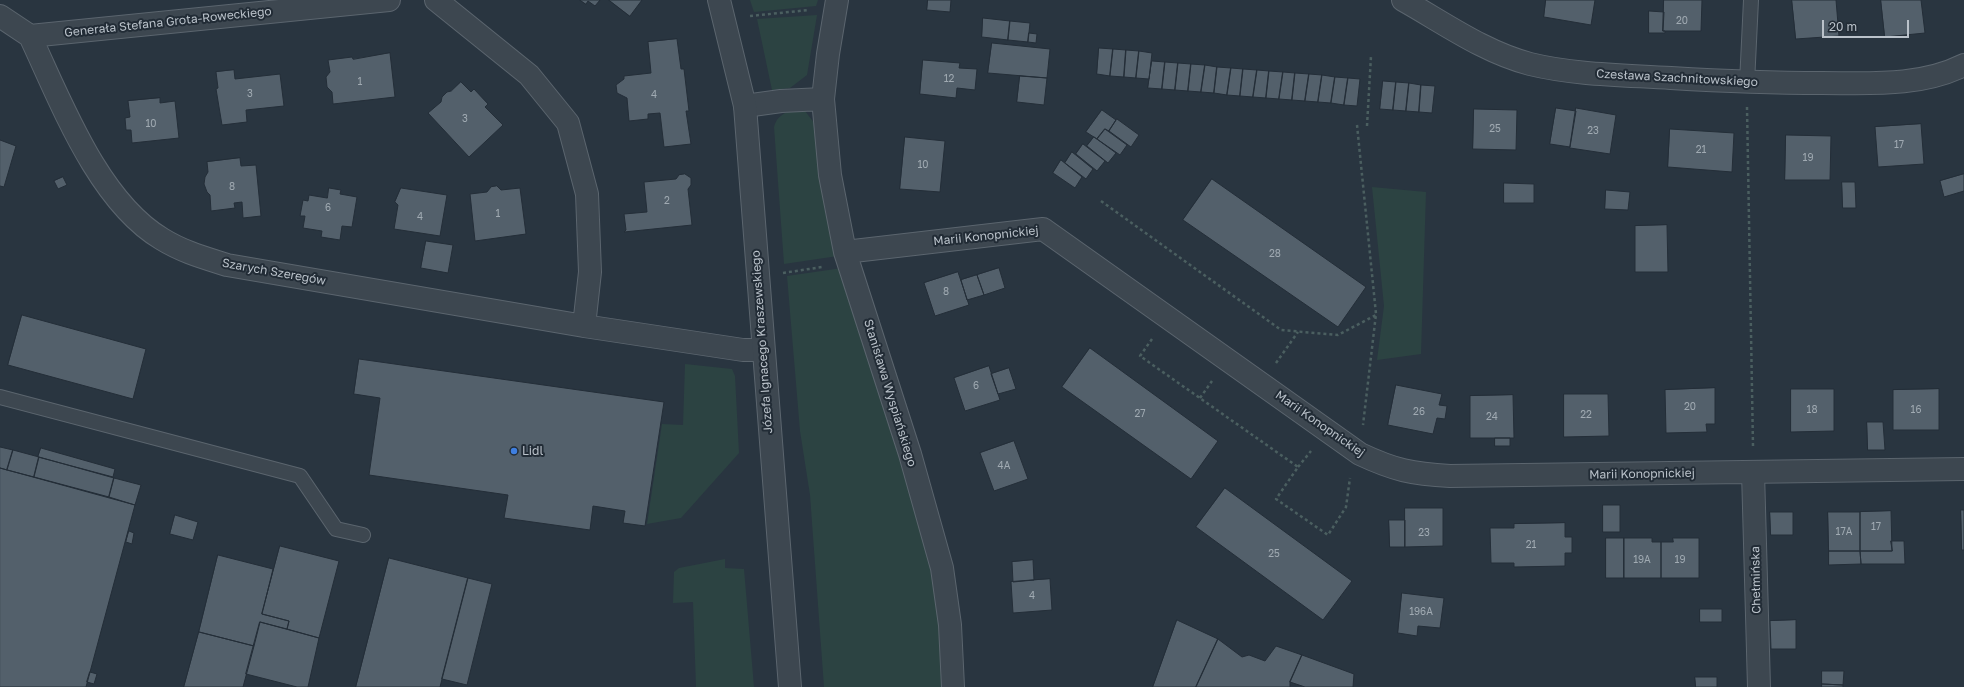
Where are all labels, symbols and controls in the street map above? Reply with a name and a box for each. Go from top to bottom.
street label: Generała Stefana Grota-Roweckiego [64,4,272,40]
scale bar [1824,12,1911,38]
house number: 20 [1676,15,1688,27]
text: 20 m [1829,19,1857,34]
street label: Czesława Szachnitowskiego [1596,67,1758,89]
house number: 12 [944,73,954,85]
house number: 1 [358,76,362,88]
house number: 3 [247,88,253,100]
house number: 4 [651,89,657,101]
house number: 3 [462,113,468,125]
house number: 10 [145,118,157,130]
house number: 25 [1489,123,1501,135]
house number: 23 [1587,125,1599,137]
house number: 17 [1894,139,1904,151]
house number: 21 [1696,144,1706,156]
house number: 19 [1803,152,1813,164]
house number: 10 [917,159,929,171]
house number: 8 [229,181,235,193]
house number: 2 [664,195,670,207]
house number: 6 [325,202,331,214]
house number: 1 [496,208,500,220]
house number: 4 [417,211,423,223]
street label: Marii Konopnickiej [933,223,1039,249]
house number: 28 [1269,248,1281,260]
street label: Józefa Ignacego Kraszewskiego [748,250,776,434]
street label: Szarych Szeregów [221,256,327,288]
house number: 8 [943,286,949,298]
street label: Stanisława Wyspiańskiego [861,318,919,468]
house number: 6 [973,380,979,392]
street label: Marii Konopnickiej [1273,388,1367,460]
house number: 20 [1684,401,1696,413]
house number: 18 [1807,404,1817,416]
house number: 16 [1911,404,1921,416]
house number: 26 [1413,406,1425,418]
house number: 27 [1134,408,1146,420]
house number: 22 [1580,409,1592,421]
house number: 24 [1486,411,1498,423]
place label: Lidl [522,444,543,458]
marker: Lidl [509,446,519,456]
house number: 4A [998,460,1010,472]
street label: Marii Konopnickiej [1589,466,1695,482]
house number: 17 [1871,521,1881,533]
house number: 17A [1836,526,1852,538]
house number: 23 [1418,527,1430,539]
house number: 21 [1526,539,1536,551]
street label: Chełmińska [1748,546,1764,614]
house number: 25 [1268,548,1280,560]
house number: 19A [1633,554,1651,566]
house number: 19 [1675,554,1685,566]
house number: 4 [1029,590,1035,602]
house number: 196A [1409,606,1433,618]

